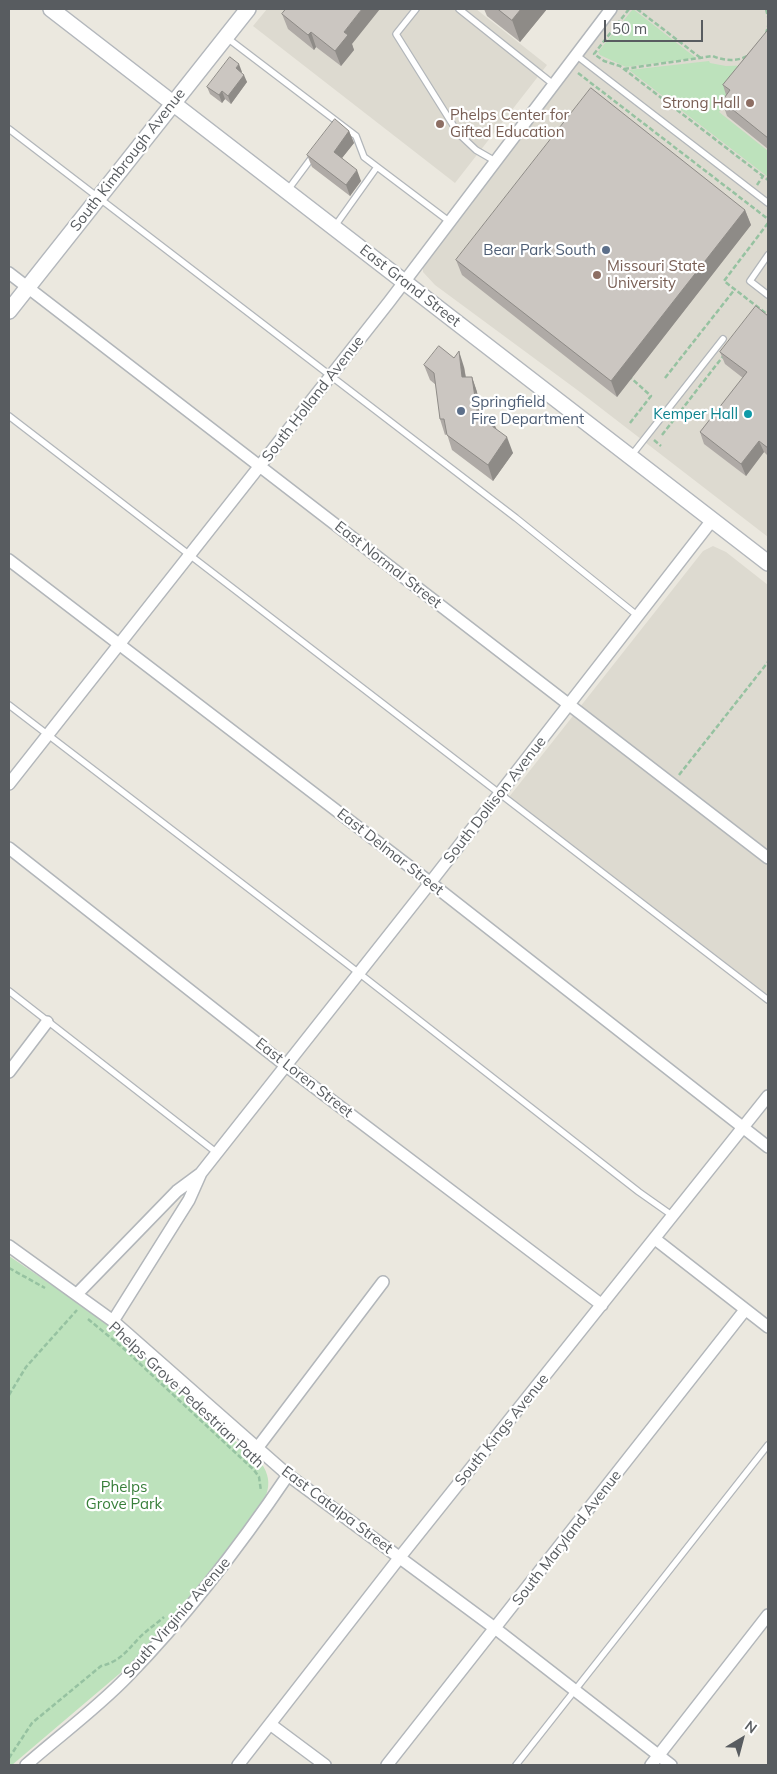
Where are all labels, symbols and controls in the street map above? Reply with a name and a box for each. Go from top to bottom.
scale bar [607,10,706,42]
text: 50 m [612,19,647,38]
street label: South Kimbrough Avenue [67,85,189,235]
place label: Strong Hall [662,94,740,112]
marker: Strong Hall [744,97,756,109]
place label: Phelps Center for Gifted Education [450,106,569,141]
marker: Phelps Center for Gifted Education [434,118,446,130]
street label: East Grand Street [356,241,464,331]
place label: Bear Park South [483,241,596,259]
marker: Bear Park South [600,244,612,256]
place label: Missouri State University [607,257,705,292]
marker: Missouri State University [591,269,603,281]
street label: South Holland Avenue [258,333,368,465]
place label: Springfield Fire Department [471,393,584,428]
marker: Springfield Fire Department [455,405,467,417]
place label: Kemper Hall [653,405,738,423]
marker: Kemper Hall [742,408,754,420]
street label: East Normal Street [331,518,445,612]
street label: South Dollison Avenue [440,733,550,867]
street label: East Delmar Street [333,805,447,899]
street label: East Loren Street [252,1034,356,1122]
street label: Phelps Grove Pedestrian Path [105,1318,267,1472]
street label: South Kings Avenue [451,1370,553,1490]
street label: East Catalpa Street [278,1462,396,1558]
street label: South Maryland Avenue [509,1467,625,1609]
park label: Phelps Grove Park [86,1478,162,1513]
street label: South Virginia Avenue [120,1554,234,1682]
north arrow [717,1714,767,1764]
text: N [741,1717,761,1737]

